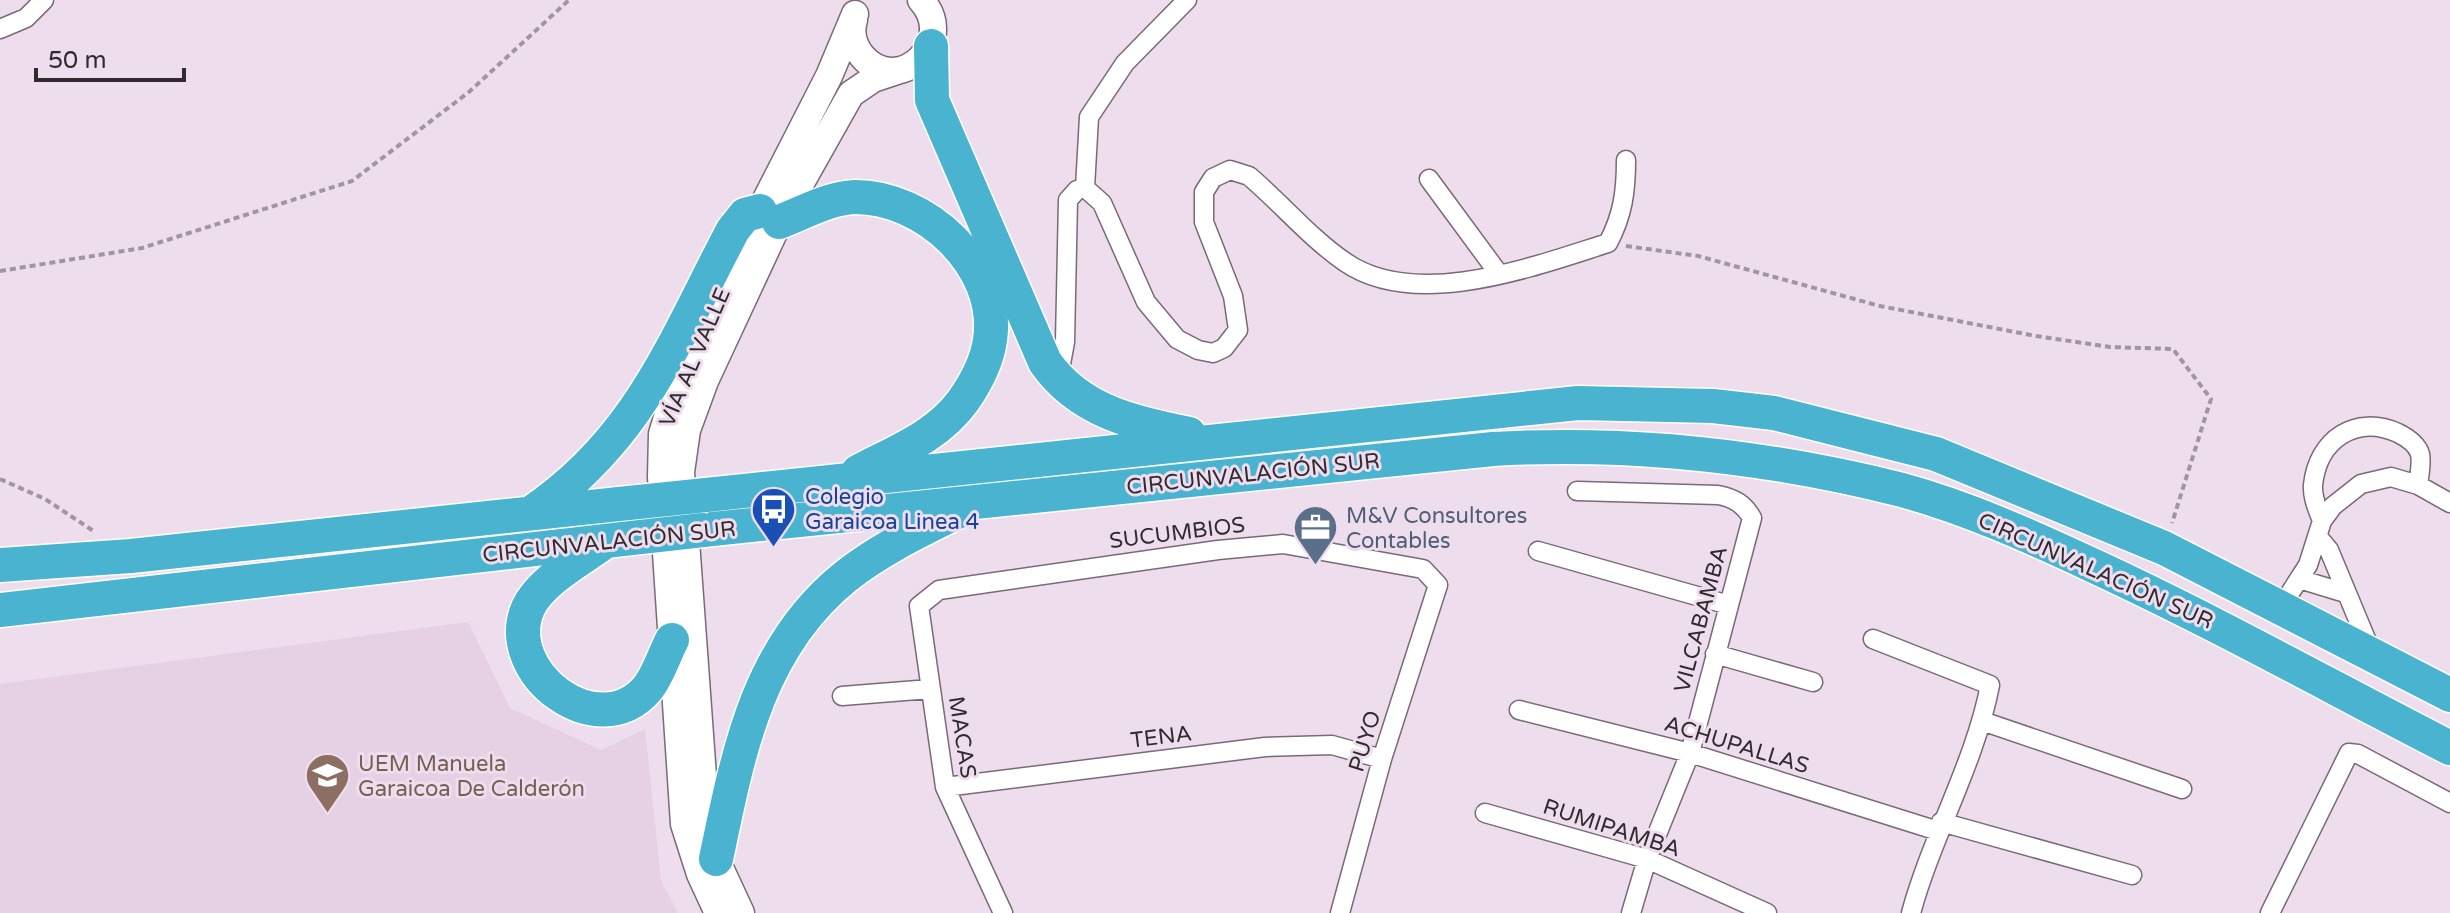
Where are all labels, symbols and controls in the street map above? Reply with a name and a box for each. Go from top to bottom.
scale bar [36,32,184,82]
text: 50 m [48,46,106,75]
street label: VÍA AL VALLE [653,284,736,431]
street label: CIRCUNVALACIÓN SUR [1125,447,1381,500]
place label: Colegio Garaicoa Linea 4 [805,484,979,535]
bus stop icon: Colegio Garaicoa Linea 4 [750,485,798,548]
place label: M&V Consultores Contables [1346,503,1527,554]
office icon: M&V Consultores Contables [1291,504,1339,567]
street label: CIRCUNVALACIÓN SUR [1974,506,2218,635]
street label: SUCUMBIOS [1108,512,1246,554]
street label: CIRCUNVALACIÓN SUR [481,515,737,568]
street label: VILCABAMBA [1669,543,1733,695]
street label: MACAS [943,694,981,780]
street label: PUYO [1343,707,1387,775]
street label: ACHUPALLAS [1661,711,1812,779]
street label: TENA [1129,720,1193,754]
place label: UEM Manuela Garaicoa De Calderón [358,751,585,802]
school or university icon: UEM Manuela Garaicoa De Calderón [303,752,351,815]
street label: RUMIPAMBA [1540,793,1684,862]

